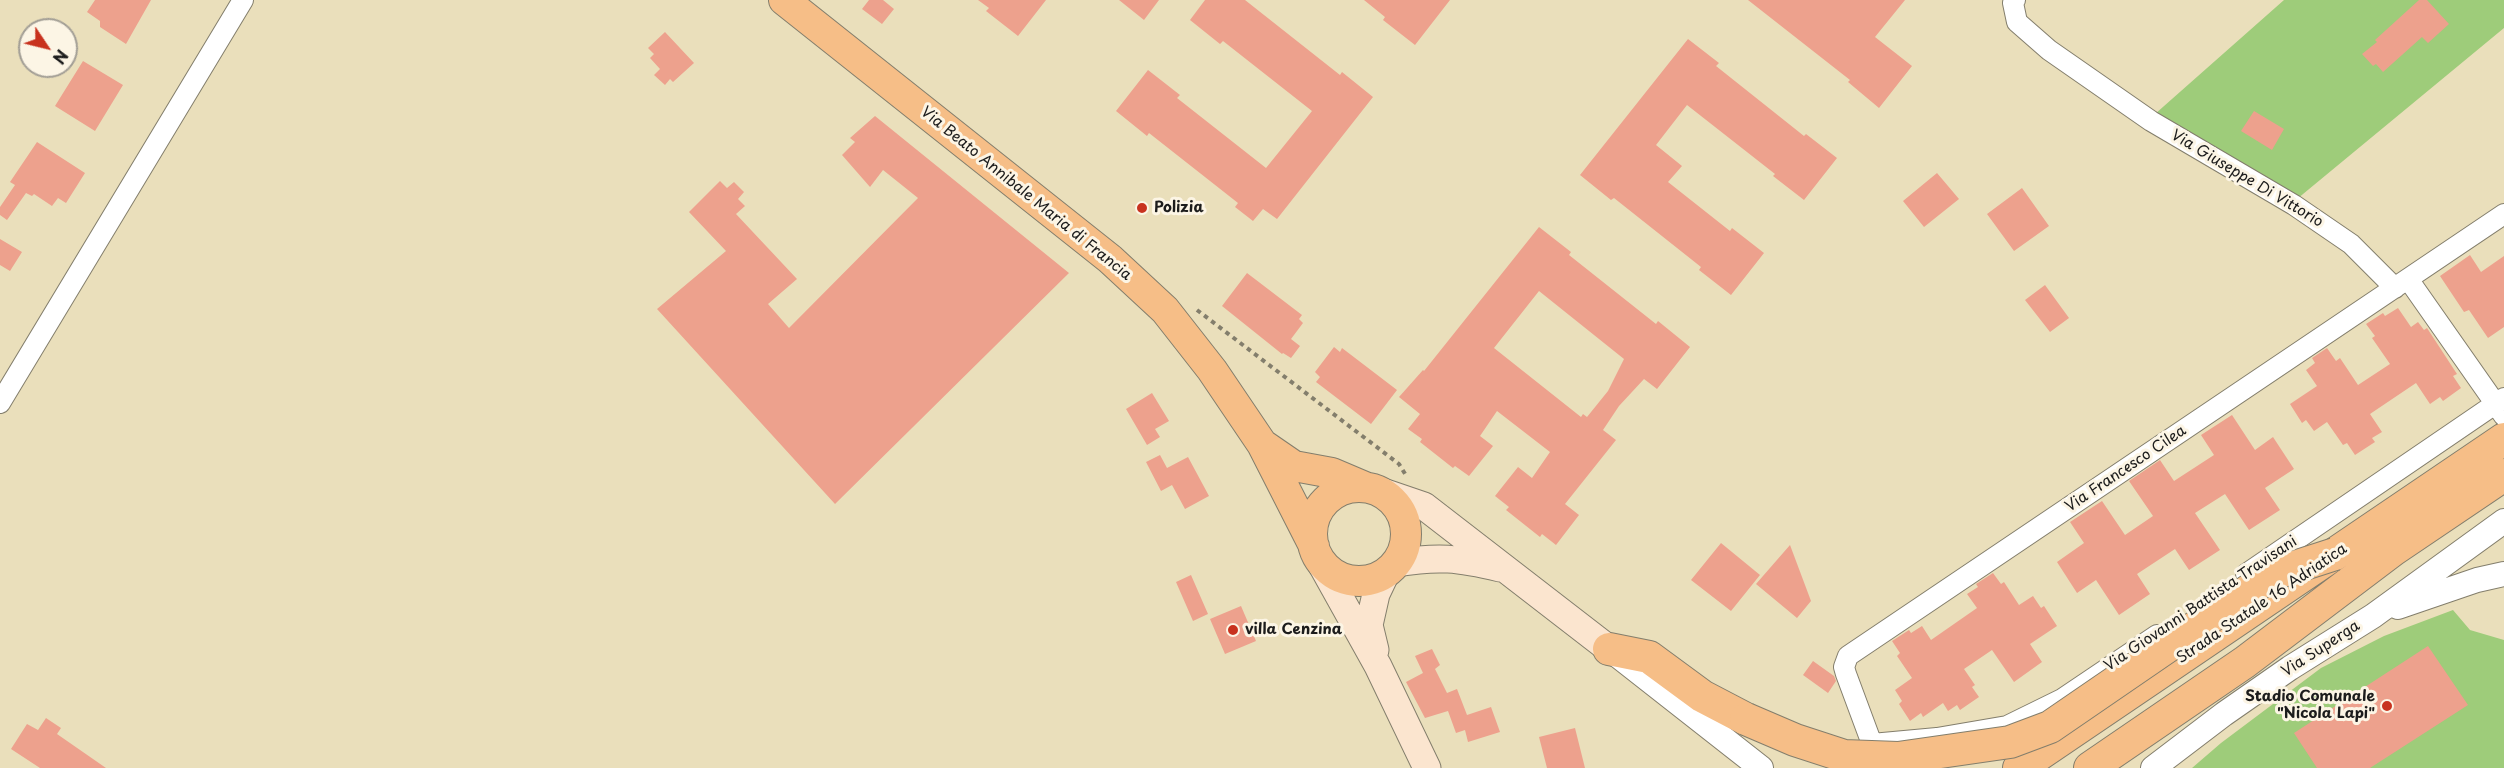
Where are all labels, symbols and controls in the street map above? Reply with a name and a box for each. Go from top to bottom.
north arrow [18,18,78,78]
text: N [48,45,75,69]
street label: Via Beato Annibale Maria di Francia [917,103,1135,285]
street label: Via Giuseppe Di Vittorio [2168,126,2326,232]
place label: Polizia [1154,199,1204,217]
marker: Polizia [1135,201,1149,215]
street label: Via Francesco Cilea [2062,422,2190,516]
street label: Via Giovanni Battista Travisani [2101,533,2301,675]
street label: Strada Statale 16 Adriatica [2173,540,2351,668]
street label: Via Superga [2279,617,2363,681]
place label: villa Cenzina [1245,621,1342,639]
marker: villa Cenzina [1226,623,1240,637]
place label: Stadio Comunale "Nicola Lapi" [2245,688,2375,723]
marker: Stadio Comunale "Nicola Lapi" [2380,699,2394,713]

